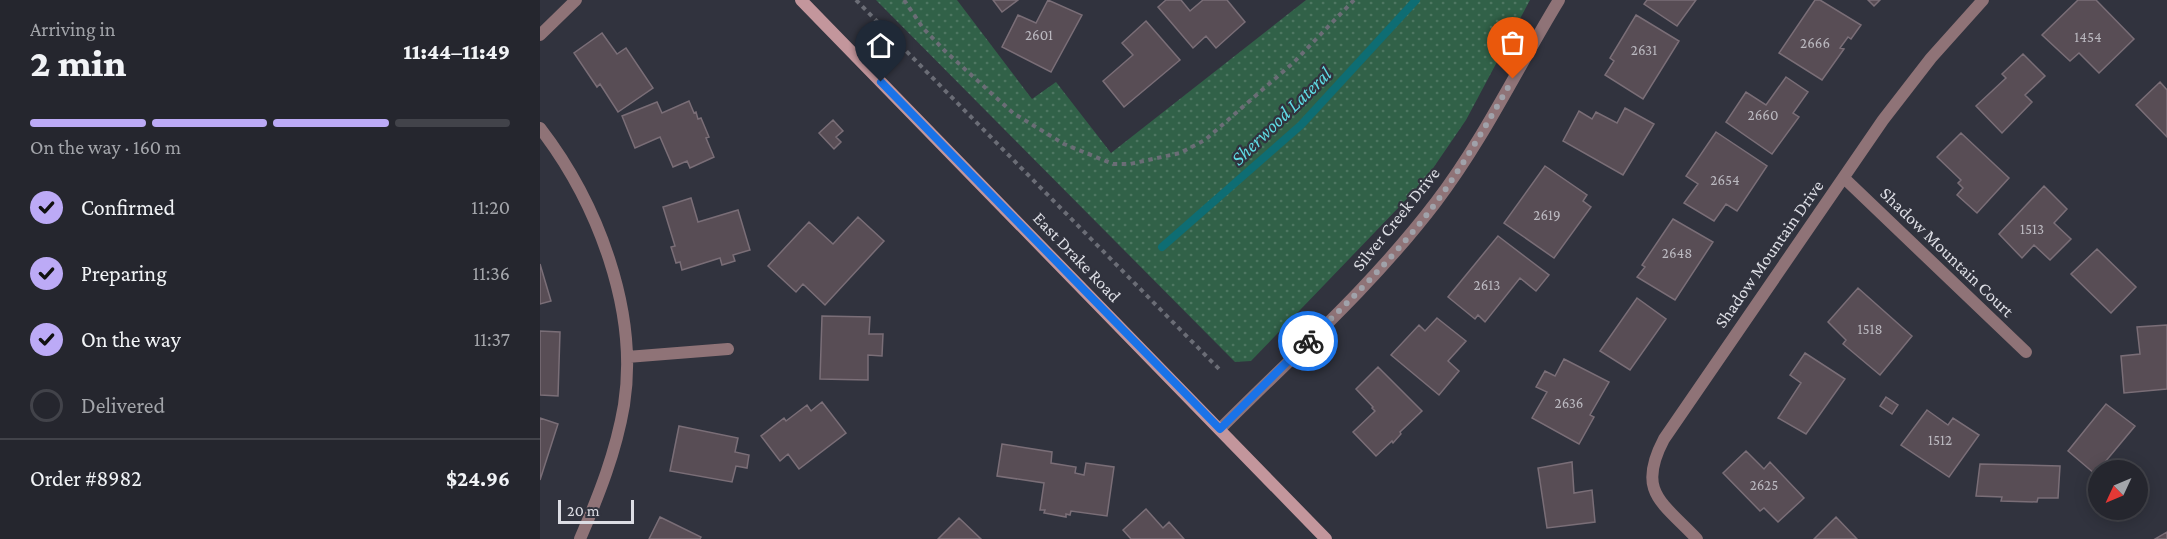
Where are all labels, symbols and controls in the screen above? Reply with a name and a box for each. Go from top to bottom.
pin [1487,17,1538,79]
text: Arriving in [30,18,115,40]
pin [855,20,906,82]
icon: bag [1496,26,1529,59]
house number: 2601 [1025,27,1053,43]
icon: home [864,29,897,62]
house number: 1454 [2074,29,2102,45]
house number: 2666 [1800,35,1830,51]
text: 11:44–11:49 [403,39,510,64]
text: 2 min [30,41,126,84]
house number: 2631 [1631,42,1657,58]
water label: Sherwood Lateral [1226,62,1336,169]
house number: 2660 [1748,107,1778,123]
text: On the way · 160 m [30,136,181,158]
street label: Silver Creek Drive [1348,163,1444,275]
house number: 2654 [1710,172,1740,188]
street label: Shadow Mountain Drive [1710,176,1828,332]
street label: Shadow Mountain Court [1876,183,2019,322]
icon: check [30,191,63,224]
text: Confirmed [81,195,175,220]
text: 11:20 [471,196,510,218]
house number: 2619 [1533,207,1561,223]
street label: East Drake Road [1029,208,1125,306]
house number: 1513 [2020,221,2044,237]
house number: 2648 [1662,245,1692,261]
icon: check [30,257,63,290]
text: Preparing [81,261,167,286]
text: 11:36 [473,262,510,284]
house number: 2613 [1474,277,1500,293]
courier [1278,311,1338,371]
house number: 1518 [1857,321,1883,337]
icon: check [30,323,63,356]
icon: bike [1292,325,1325,358]
text: On the way [81,327,181,352]
text: 11:37 [474,328,510,350]
text: Delivered [81,393,165,418]
house number: 2636 [1555,395,1583,411]
house number: 1512 [1928,432,1952,448]
north arrow [2088,460,2148,520]
map controls [2088,460,2148,520]
text: Order #8982 [30,466,142,491]
text: $24.96 [446,466,510,491]
house number: 2625 [1750,477,1778,493]
scale bar [558,497,634,524]
text: 20 m [567,502,600,519]

